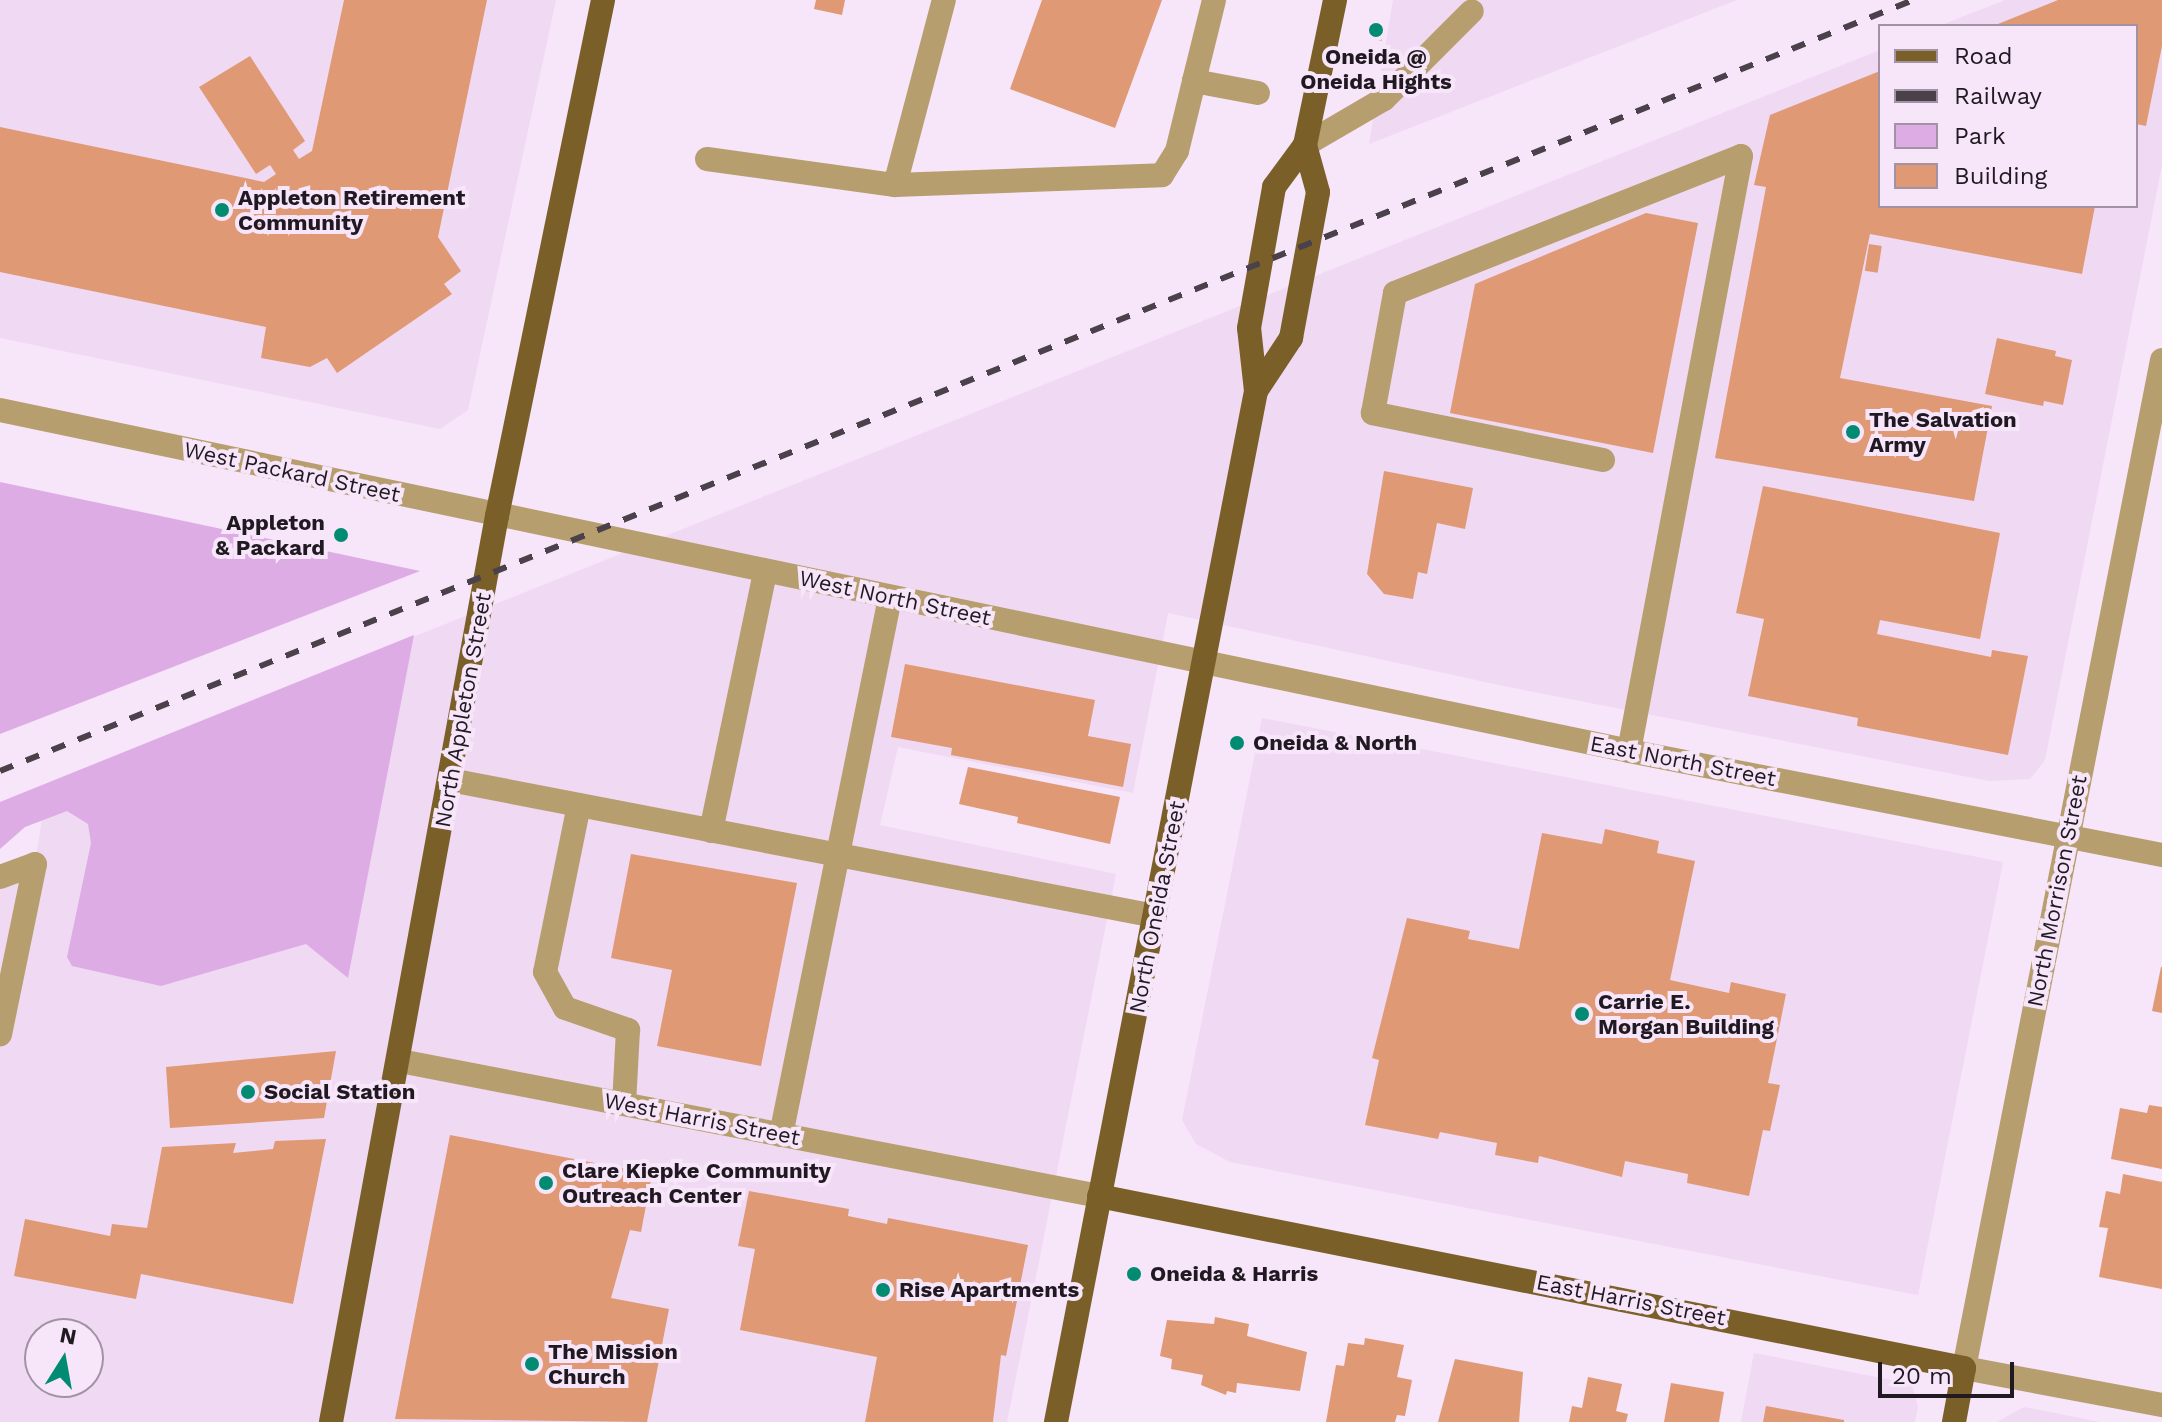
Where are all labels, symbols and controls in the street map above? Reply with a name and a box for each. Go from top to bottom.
marker: Oneida @ Oneida Hights [1367,21,1385,39]
legend [1878,24,2138,208]
text: Road [1954,42,2013,70]
place label: Oneida @ Oneida Hights [1300,43,1452,94]
text: Railway [1954,82,2042,110]
text: Park [1954,122,2006,150]
text: Building [1954,162,2047,190]
place label: Appleton Retirement Community [238,184,465,236]
marker: Appleton Retirement Community [213,201,231,219]
place label: The Salvation Army [1869,406,2017,458]
marker: The Salvation Army [1844,423,1862,441]
street label: West Packard Street [181,436,403,508]
place label: Appleton & Packard [215,509,325,560]
marker: Appleton & Packard [332,526,350,544]
street label: West North Street [797,565,993,631]
street label: North Appleton Street [429,590,497,830]
place label: Oneida & North [1253,730,1417,756]
street label: East North Street [1588,730,1778,792]
marker: Oneida & North [1228,734,1246,752]
street label: North Morrison Street [2022,773,2092,1009]
street label: North Oneida Street [1123,798,1191,1016]
place label: Carrie E. Morgan Building [1598,988,1774,1040]
marker: Carrie E. Morgan Building [1573,1005,1591,1023]
place label: Social Station [264,1079,416,1105]
marker: Social Station [239,1083,257,1101]
street label: West Harris Street [602,1087,802,1151]
place label: Clare Kiepke Community Outreach Center [562,1157,831,1208]
marker: Clare Kiepke Community Outreach Center [537,1174,555,1192]
place label: Oneida & Harris [1150,1261,1318,1287]
marker: Oneida & Harris [1125,1265,1143,1283]
street label: East Harris Street [1534,1269,1728,1331]
place label: Rise Apartments [899,1277,1080,1303]
marker: Rise Apartments [874,1281,892,1299]
north arrow [24,1318,104,1398]
text: N [58,1322,79,1350]
place label: The Mission Church [548,1338,678,1390]
scale bar [1882,1346,2018,1396]
marker: The Mission Church [523,1355,541,1373]
text: 20 m [1892,1362,1952,1390]

